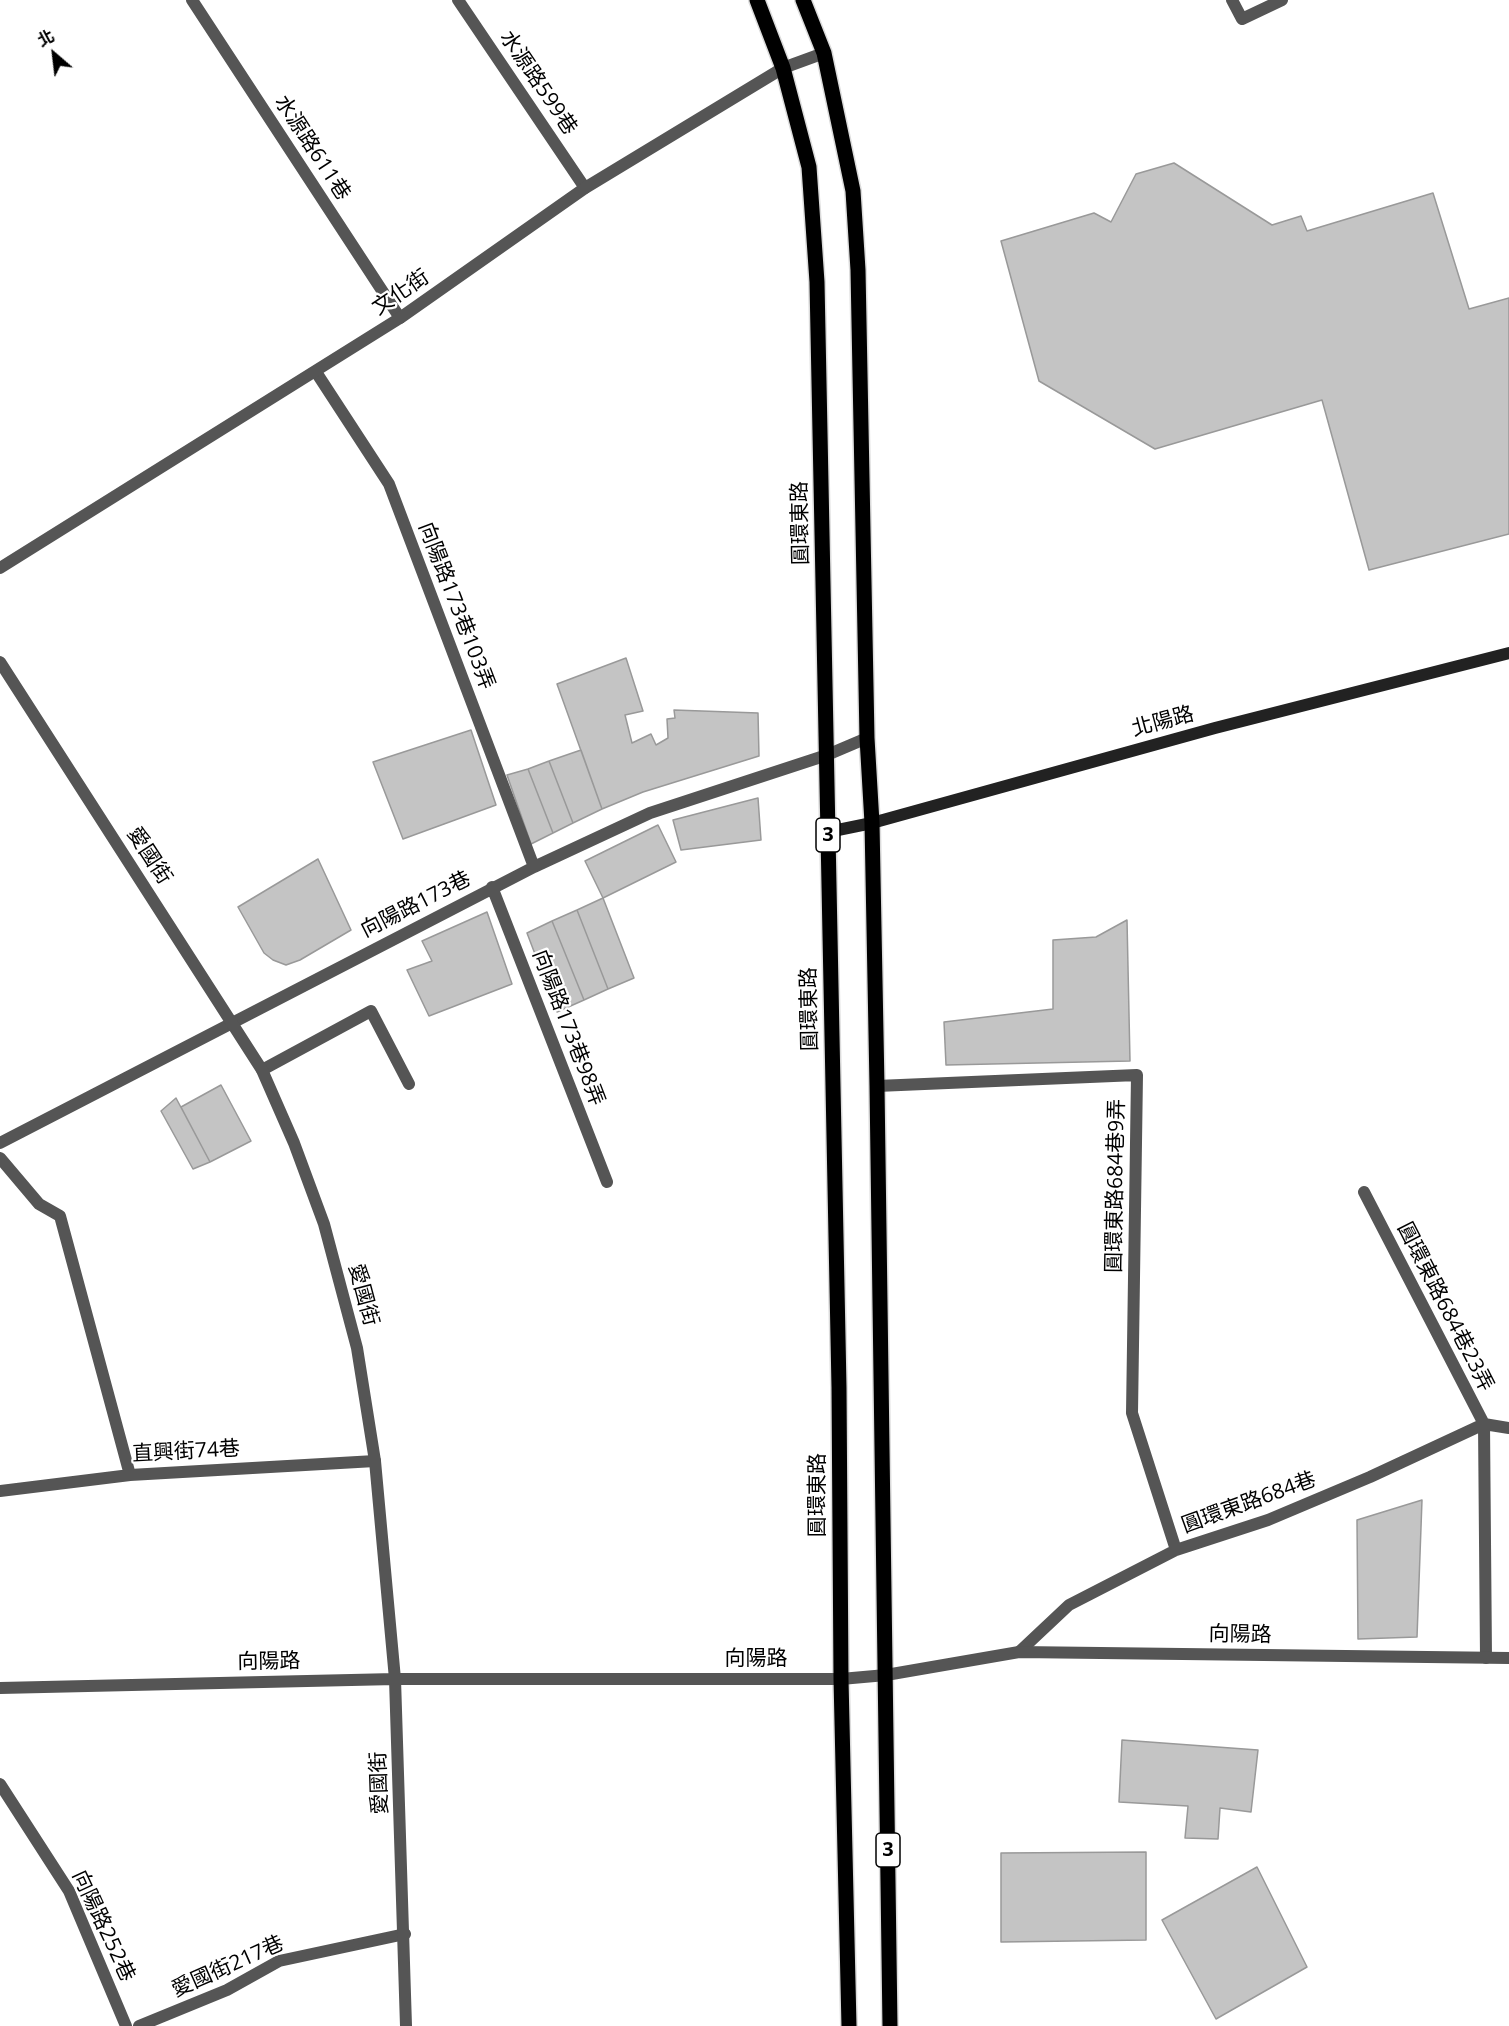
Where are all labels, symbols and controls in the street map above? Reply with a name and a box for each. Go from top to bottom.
north arrow [24,24,84,84]
text: 北 [33,25,58,52]
street label: 水源路599巷 [494,26,582,140]
street label: 水源路611巷 [269,91,355,205]
street label: 文化街 [368,265,434,321]
street label: 圓環東路 [788,481,814,565]
street label: 向陽路173巷103弄 [413,519,499,693]
street label: 北陽路 [1129,702,1197,742]
road number: 3 [816,818,840,852]
street label: 愛國街 [121,823,177,889]
street label: 向陽路173巷 [357,867,475,943]
street label: 向陽路173巷98弄 [527,946,609,1110]
street label: 圓環東路 [797,967,823,1051]
street label: 圓環東路684巷9弄 [1102,1099,1130,1273]
street label: 圓環東路684巷23弄 [1392,1218,1498,1396]
street label: 愛國街 [343,1261,383,1329]
street label: 直興街74巷 [131,1437,241,1467]
street label: 圓環東路 [805,1453,831,1537]
street label: 圓環東路684巷 [1178,1467,1320,1539]
street label: 向陽路 [1208,1622,1272,1648]
street label: 向陽路 [725,1646,787,1672]
street label: 向陽路 [237,1649,301,1675]
street label: 愛國街 [366,1751,394,1815]
road number: 3 [876,1833,900,1867]
street label: 向陽路252巷 [66,1866,140,1986]
street label: 愛國街217巷 [168,1931,288,2003]

